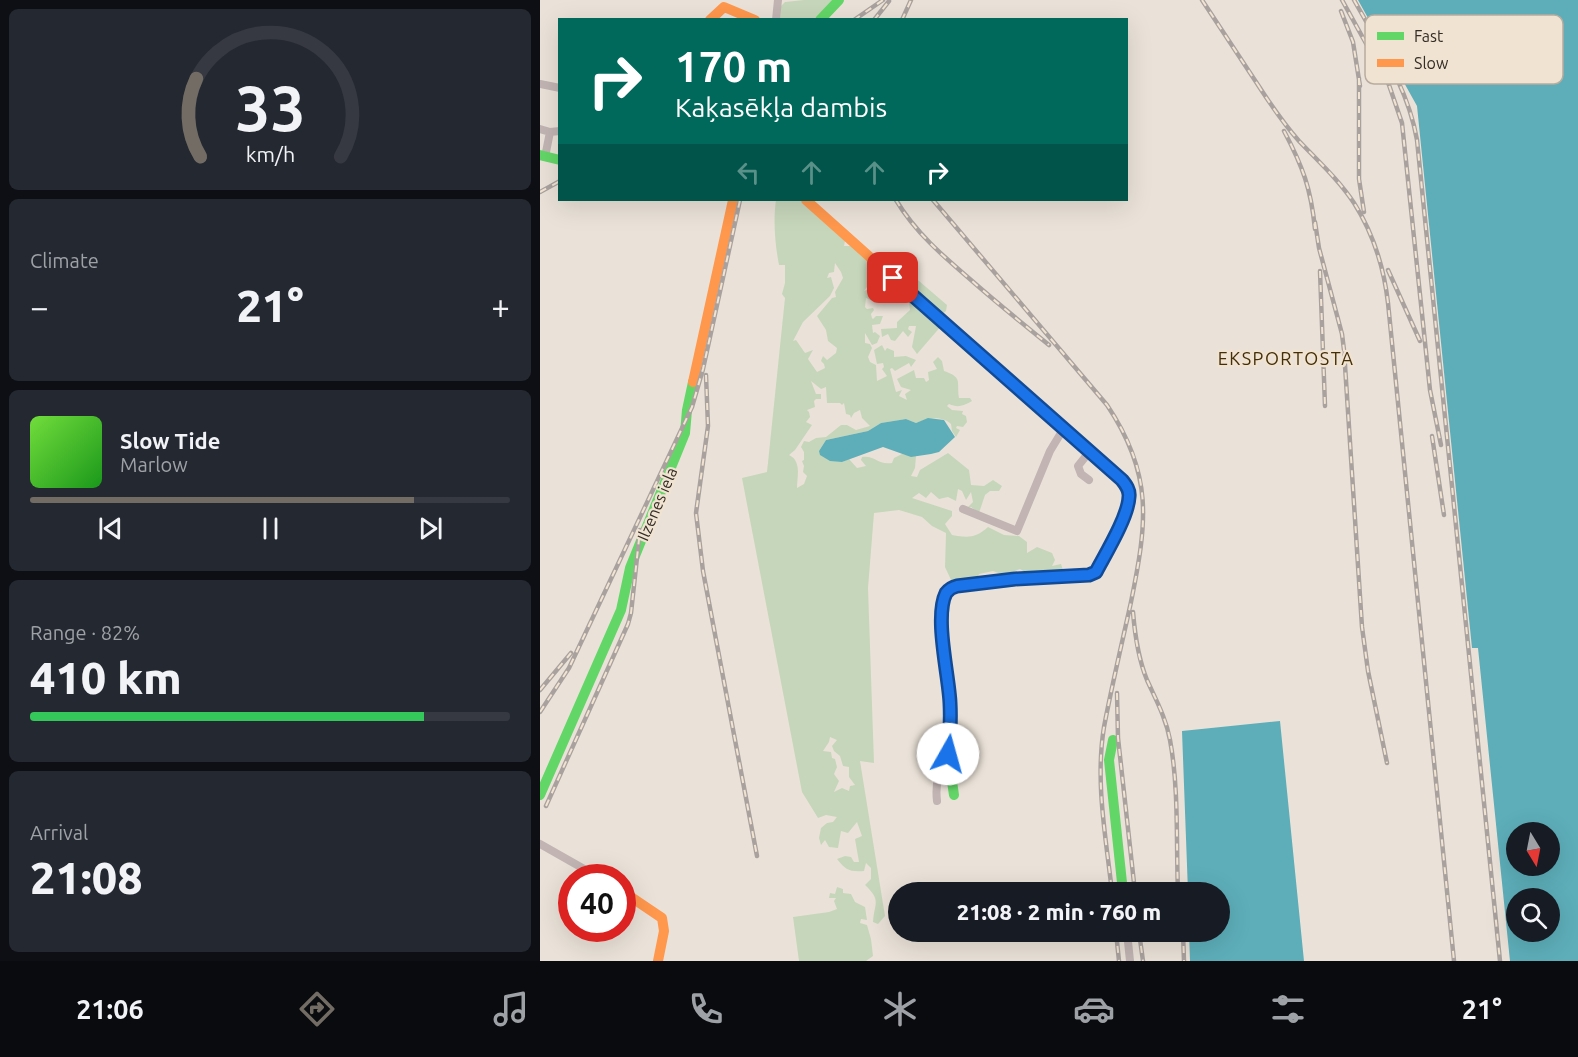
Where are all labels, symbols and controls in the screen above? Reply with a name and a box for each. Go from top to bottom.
legend [1365,15,1563,84]
text: Fast [1414,27,1444,45]
icon: right [576,42,654,120]
text: 170 m [675,43,792,90]
text: Slow [1414,54,1449,72]
text: 33 [235,73,305,143]
text: Kaķasēkļa dambis [675,92,887,122]
text: km/h [245,142,295,166]
icon: left [732,156,765,189]
icon: ahead [795,156,828,189]
icon: ahead [858,156,891,189]
icon: right [921,156,954,189]
text: Climate [30,249,99,272]
pin [867,252,918,303]
icon: arrive [876,261,909,294]
text: 21° [236,280,304,331]
text: − [30,288,49,325]
text: + [491,288,510,325]
district label: EKSPORTOSTA [1218,348,1354,368]
text: Slow Tide [120,428,220,453]
text: Marlow [120,453,188,476]
street label: Ilzenes iela [633,465,681,543]
icon: previous [94,512,127,545]
icon: pause [254,512,287,545]
icon: next [414,512,447,545]
text: Range · 82% [30,621,140,644]
text: 410 km [30,652,182,703]
position arrow [916,722,980,786]
text: Arrival [30,821,88,844]
north arrow [1506,822,1560,876]
map controls [1506,822,1560,942]
text: 21:08 [30,852,143,903]
speed limit sign: 40 [558,864,636,942]
button: search [1506,888,1560,942]
text: 21:08 · 2 min · 760 m [957,899,1161,924]
icon: directions [296,988,338,1030]
icon: music [490,988,532,1030]
icon: phone [685,988,727,1030]
icon: climate [879,988,921,1030]
icon: car [1073,988,1115,1030]
icon: filters [1267,988,1309,1030]
text: 21:06 [76,994,144,1024]
text: 21° [1462,994,1502,1024]

